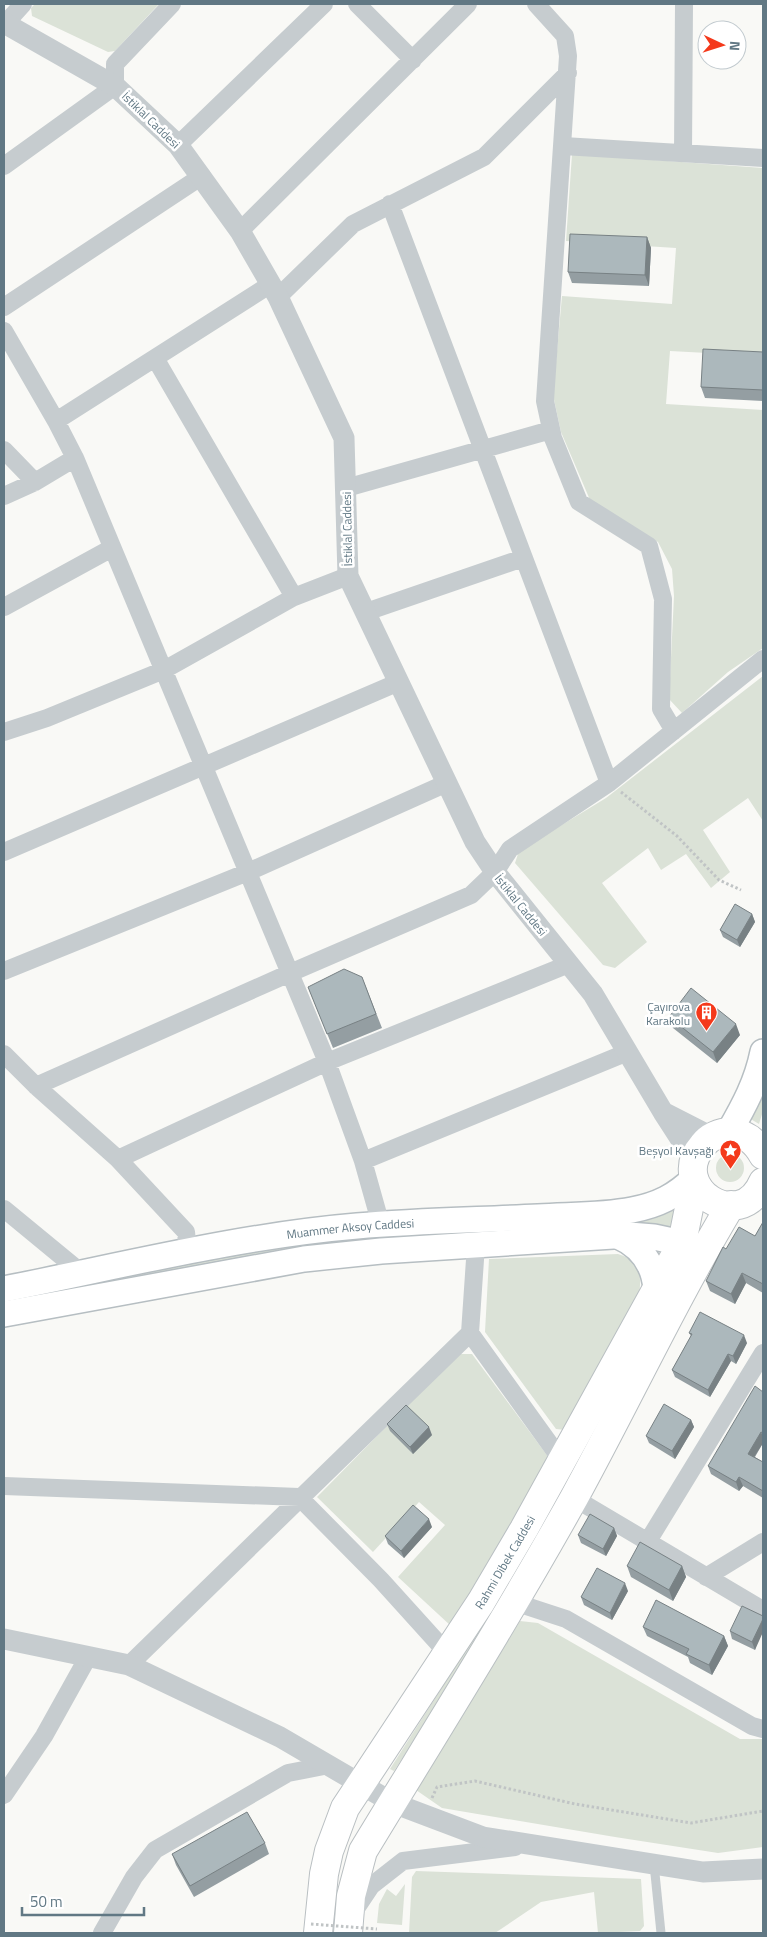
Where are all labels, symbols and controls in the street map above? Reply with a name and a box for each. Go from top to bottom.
north arrow [697,20,747,70]
text: N [725,40,746,52]
street label: İstiklal Caddesi [117,87,185,153]
street label: İstiklal Caddesi [337,491,357,567]
street label: İstiklal Caddesi [490,870,552,940]
place label: Çayırova Karakolu [646,997,690,1030]
building icon: Çayırova Karakolu [694,1001,718,1032]
place icon: Beşyol Kavşağı [718,1138,742,1169]
place label: Beşyol Kavşağı [639,1141,714,1160]
street label: Muammer Aksoy Caddesi [285,1213,415,1243]
street label: Rahmi Dibek Caddesi [469,1512,539,1613]
scale bar [22,1884,145,1916]
text: 50 m [30,1890,63,1913]

